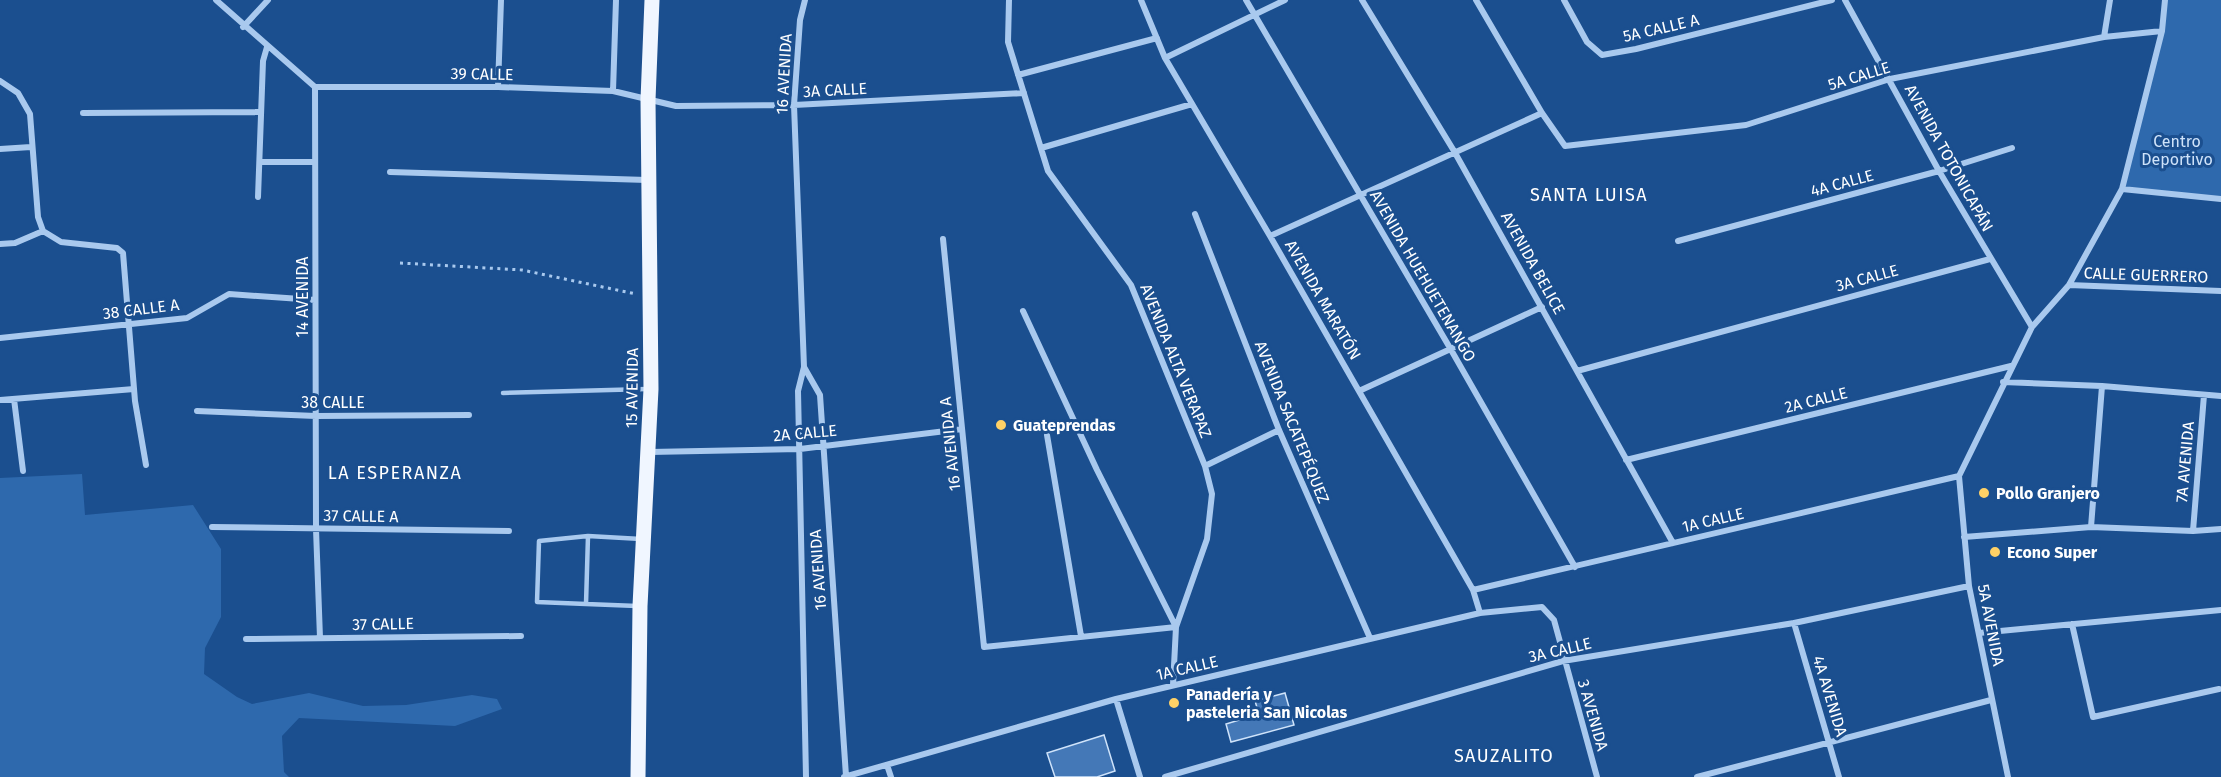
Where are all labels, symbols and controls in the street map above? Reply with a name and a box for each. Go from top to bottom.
street label: 5A CALLE A [1621,10,1702,46]
street label: 16 AVENIDA [772,32,796,115]
street label: 5A CALLE [1826,58,1892,94]
street label: 39 CALLE [450,64,514,84]
street label: 3A CALLE [803,79,867,101]
street label: AVENIDA TOTONICAPÁN [1901,81,1998,235]
park label: Centro Deportivo [2141,132,2213,169]
street label: 4A CALLE [1808,165,1876,201]
district label: SANTA LUISA [1530,184,1648,206]
street label: AVENIDA HUEHUETENANGO [1366,187,1480,365]
street label: AVENIDA BELICE [1497,208,1569,318]
street label: AVENIDA MARATÓN [1281,236,1366,363]
street label: 14 AVENIDA [293,256,312,338]
street label: 3A CALLE [1834,261,1900,295]
street label: CALLE GUERRERO [2083,263,2209,287]
street label: AVENIDA ALTA VERAPAZ [1136,281,1216,441]
street label: 38 CALLE A [102,295,181,323]
street label: AVENIDA SACATEPÉQUEZ [1251,338,1334,506]
street label: 15 AVENIDA [622,347,642,428]
street label: 2A CALLE [1783,383,1849,417]
street label: 38 CALLE [301,393,365,412]
street label: 16 AVENIDA A [936,395,964,492]
place label: Guateprendas [1013,416,1116,435]
marker: Guateprendas [994,418,1008,432]
street label: 7A AVENIDA [2172,420,2198,503]
street label: 2A CALLE [772,421,838,445]
district label: LA ESPERANZA [328,462,462,484]
place label: Pollo Granjero [1996,484,2100,503]
marker: Pollo Granjero [1977,486,1991,500]
street label: 1A CALLE [1680,504,1746,536]
street label: 37 CALLE A [323,506,400,526]
street label: 16 AVENIDA [806,528,830,611]
place label: Econo Super [2007,543,2098,562]
marker: Econo Super [1988,545,2002,559]
street label: 5A AVENIDA [1974,583,2008,668]
street label: 37 CALLE [352,614,414,634]
street label: 3A CALLE [1527,634,1593,666]
street label: 1A CALLE [1154,652,1220,684]
street label: 4A AVENIDA [1809,653,1852,739]
street label: 3 AVENIDA [1574,677,1613,754]
place label: Panadería y pasteleria San Nicolas [1186,685,1347,722]
marker: Panadería y pasteleria San Nicolas [1167,696,1181,710]
district label: SAUZALITO [1454,745,1554,767]

